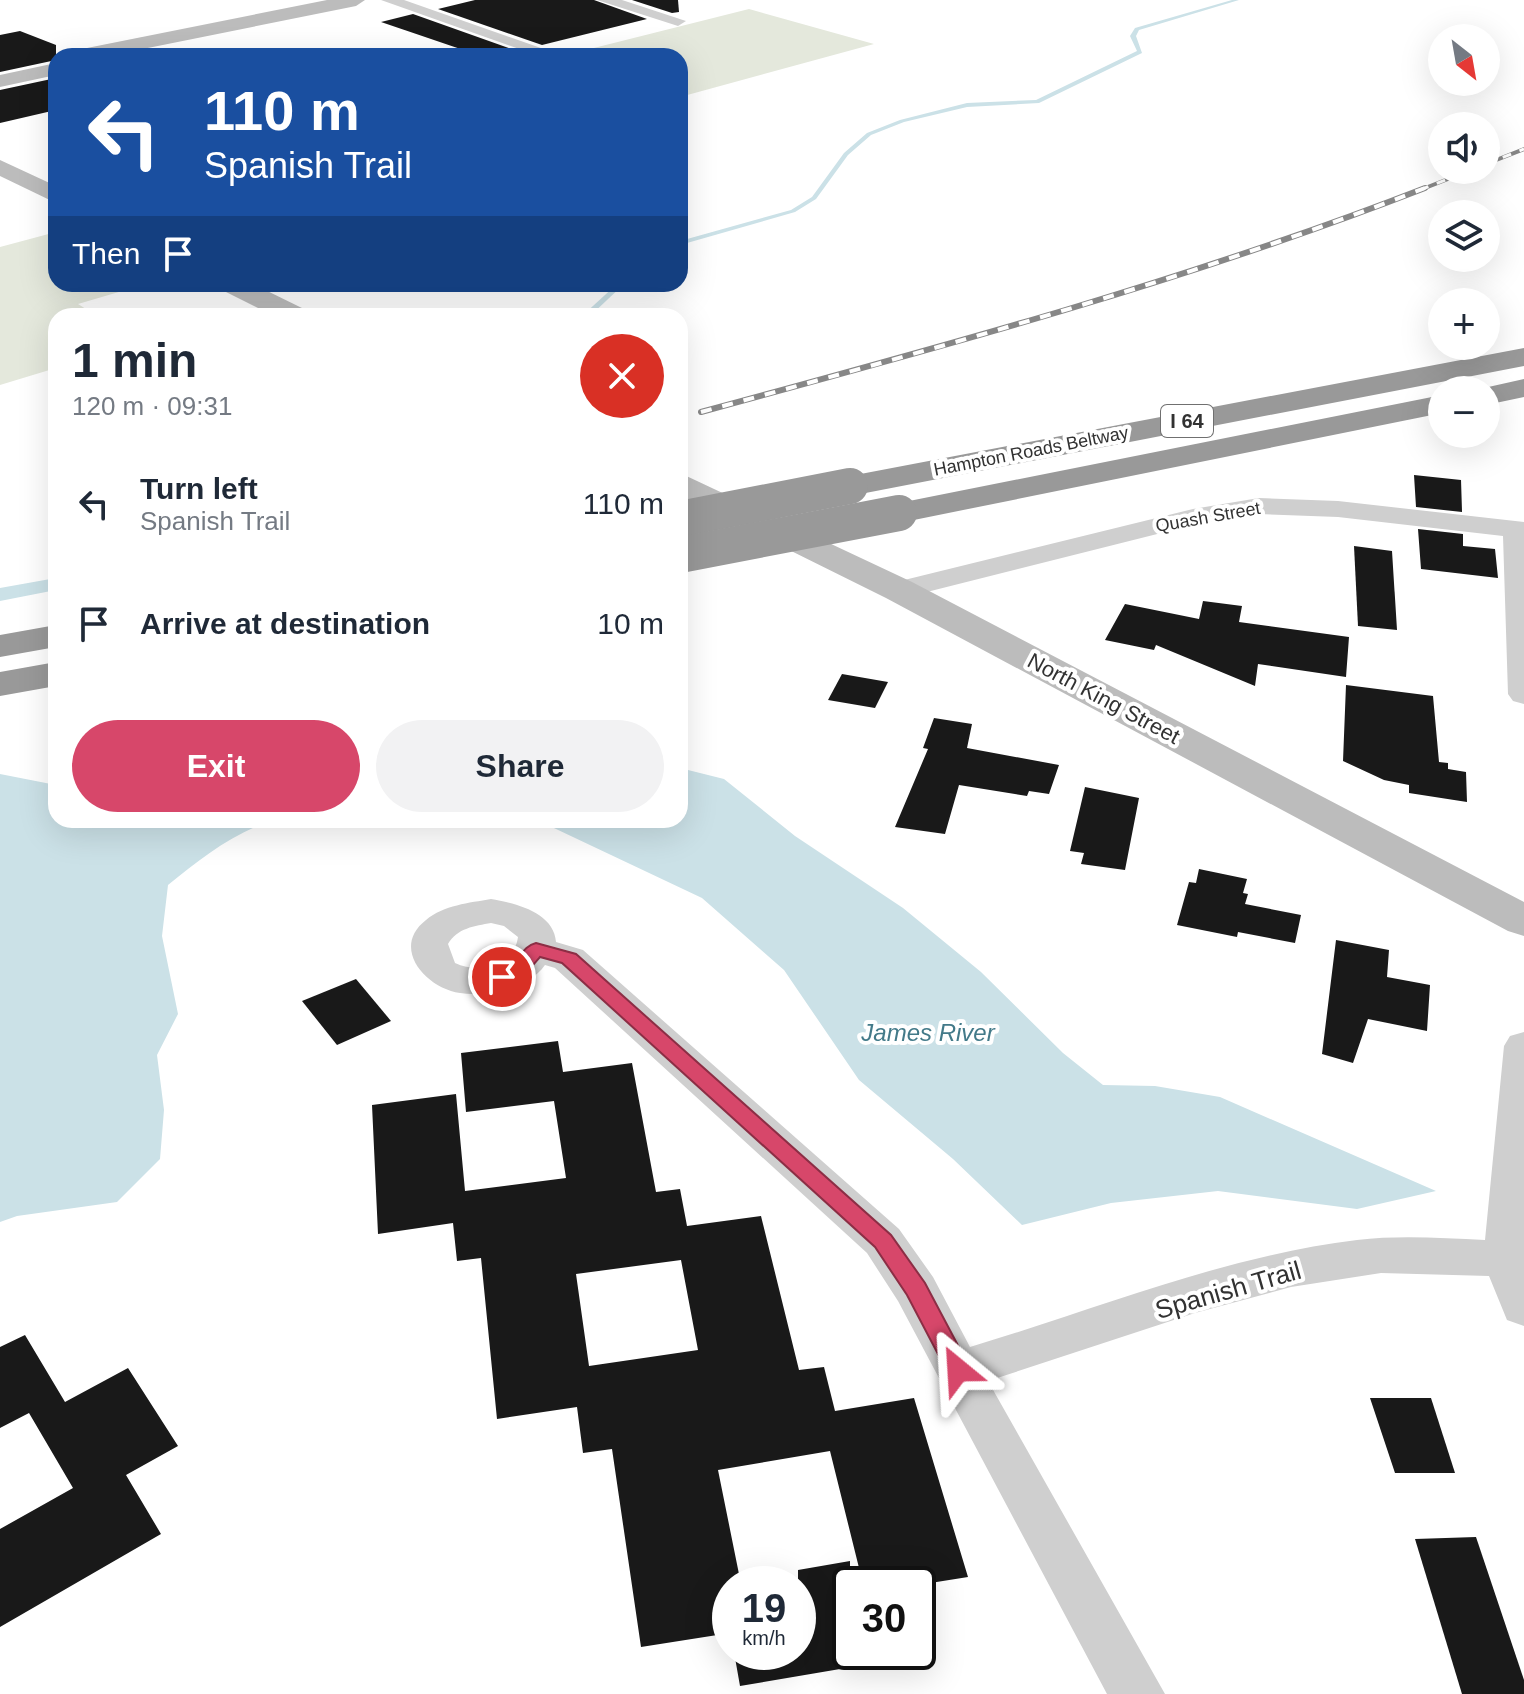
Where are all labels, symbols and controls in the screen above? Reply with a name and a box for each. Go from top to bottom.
north arrow [1428,24,1500,96]
map controls [1428,24,1500,448]
text: 110 m [204,79,360,142]
icon: left [72,80,176,184]
button: sound [1428,112,1500,184]
text: Spanish Trail [204,145,412,186]
button: layers [1428,200,1500,272]
icon: arrive [156,232,200,276]
text: Then [72,237,140,270]
button: + [1428,288,1500,360]
text: 1 min [72,334,197,387]
button: close [580,334,664,418]
button: − [1428,376,1500,448]
text: 120 m · 09:31 [72,391,232,421]
road number: I 64 [1161,405,1213,437]
street label: Hampton Roads Beltway [932,422,1130,480]
text: Turn left [140,472,258,505]
icon: left [72,482,116,526]
text: 110 m [583,487,664,520]
street label: Quash Street [1154,498,1262,536]
text: Spanish Trail [140,506,290,536]
icon: arrive [72,602,116,646]
text: Arrive at destination [140,607,430,640]
text: 10 m [597,607,664,640]
street label: North King Street [1023,648,1184,749]
button: Exit [72,720,360,812]
button: Share [376,720,664,812]
pin [468,943,536,1011]
icon: arrive [480,955,524,999]
water label: James River [860,1019,996,1046]
street label: Spanish Trail [1152,1255,1304,1325]
position arrow [916,1328,1000,1412]
speed limit sign: 30 [832,1566,936,1670]
text: 19 [742,1586,786,1630]
text: km/h [742,1627,786,1649]

